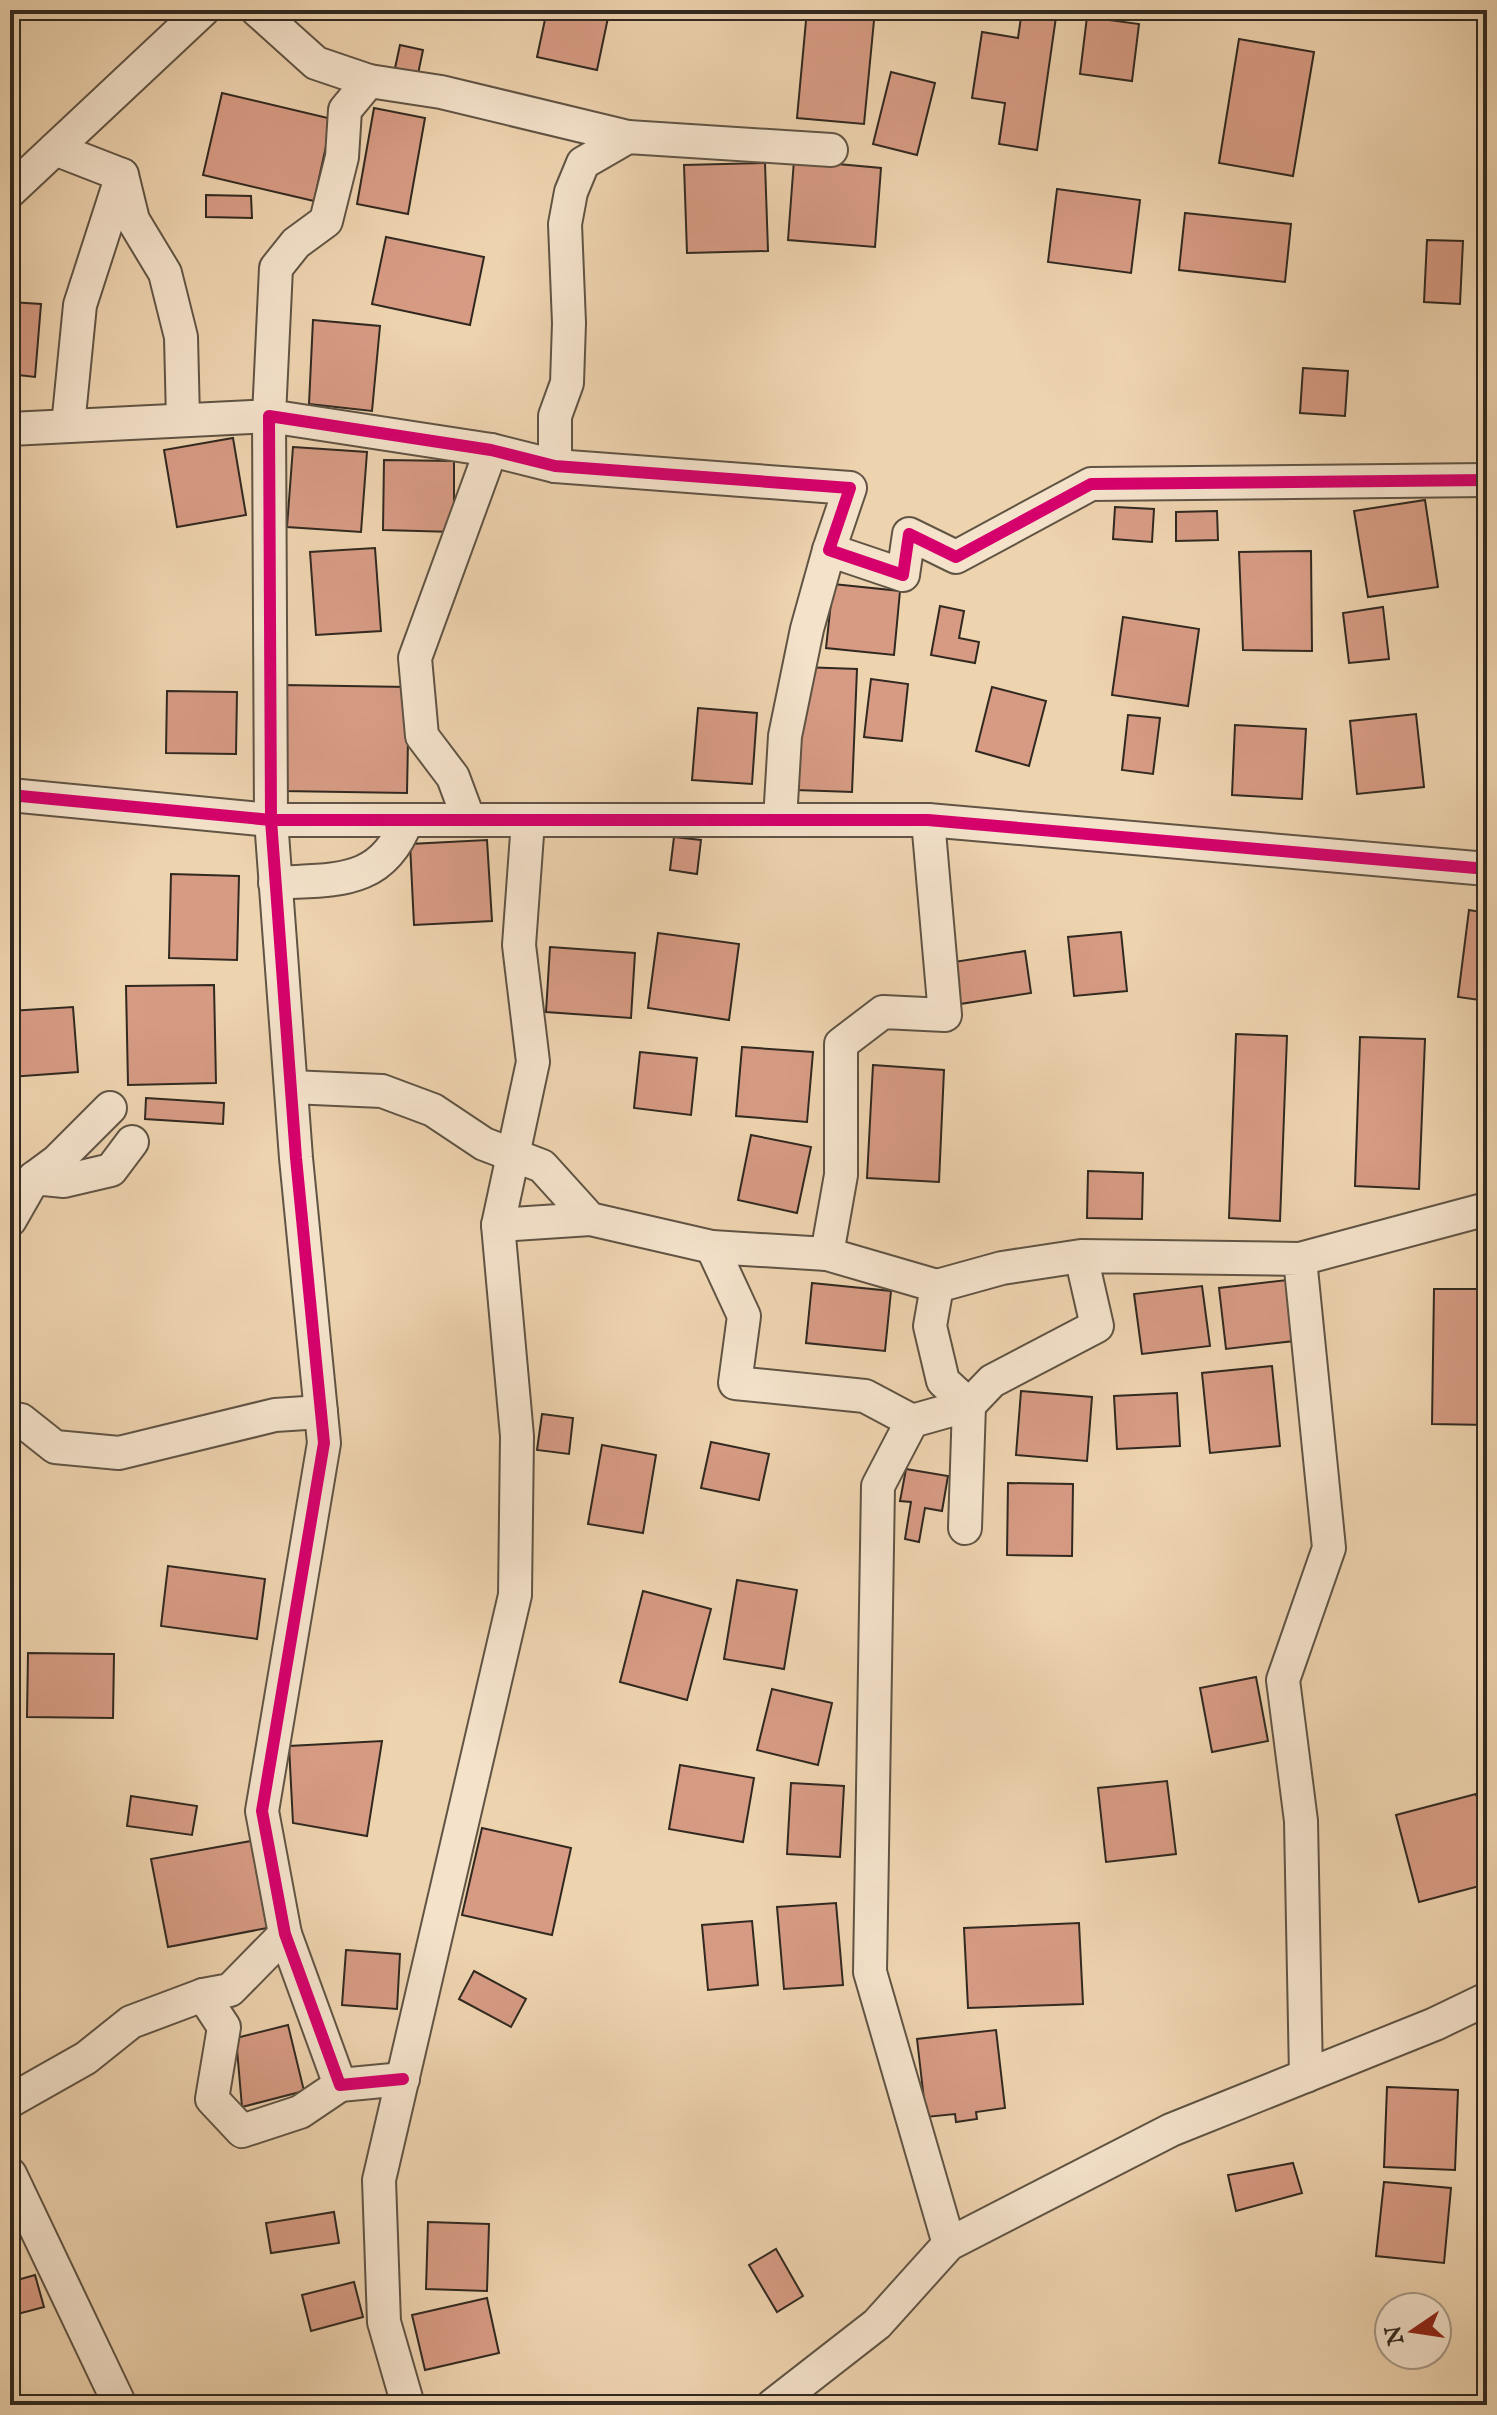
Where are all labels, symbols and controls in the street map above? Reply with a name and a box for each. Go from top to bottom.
north arrow [1373,2291,1453,2371]
text: N [1380,2323,1411,2348]

